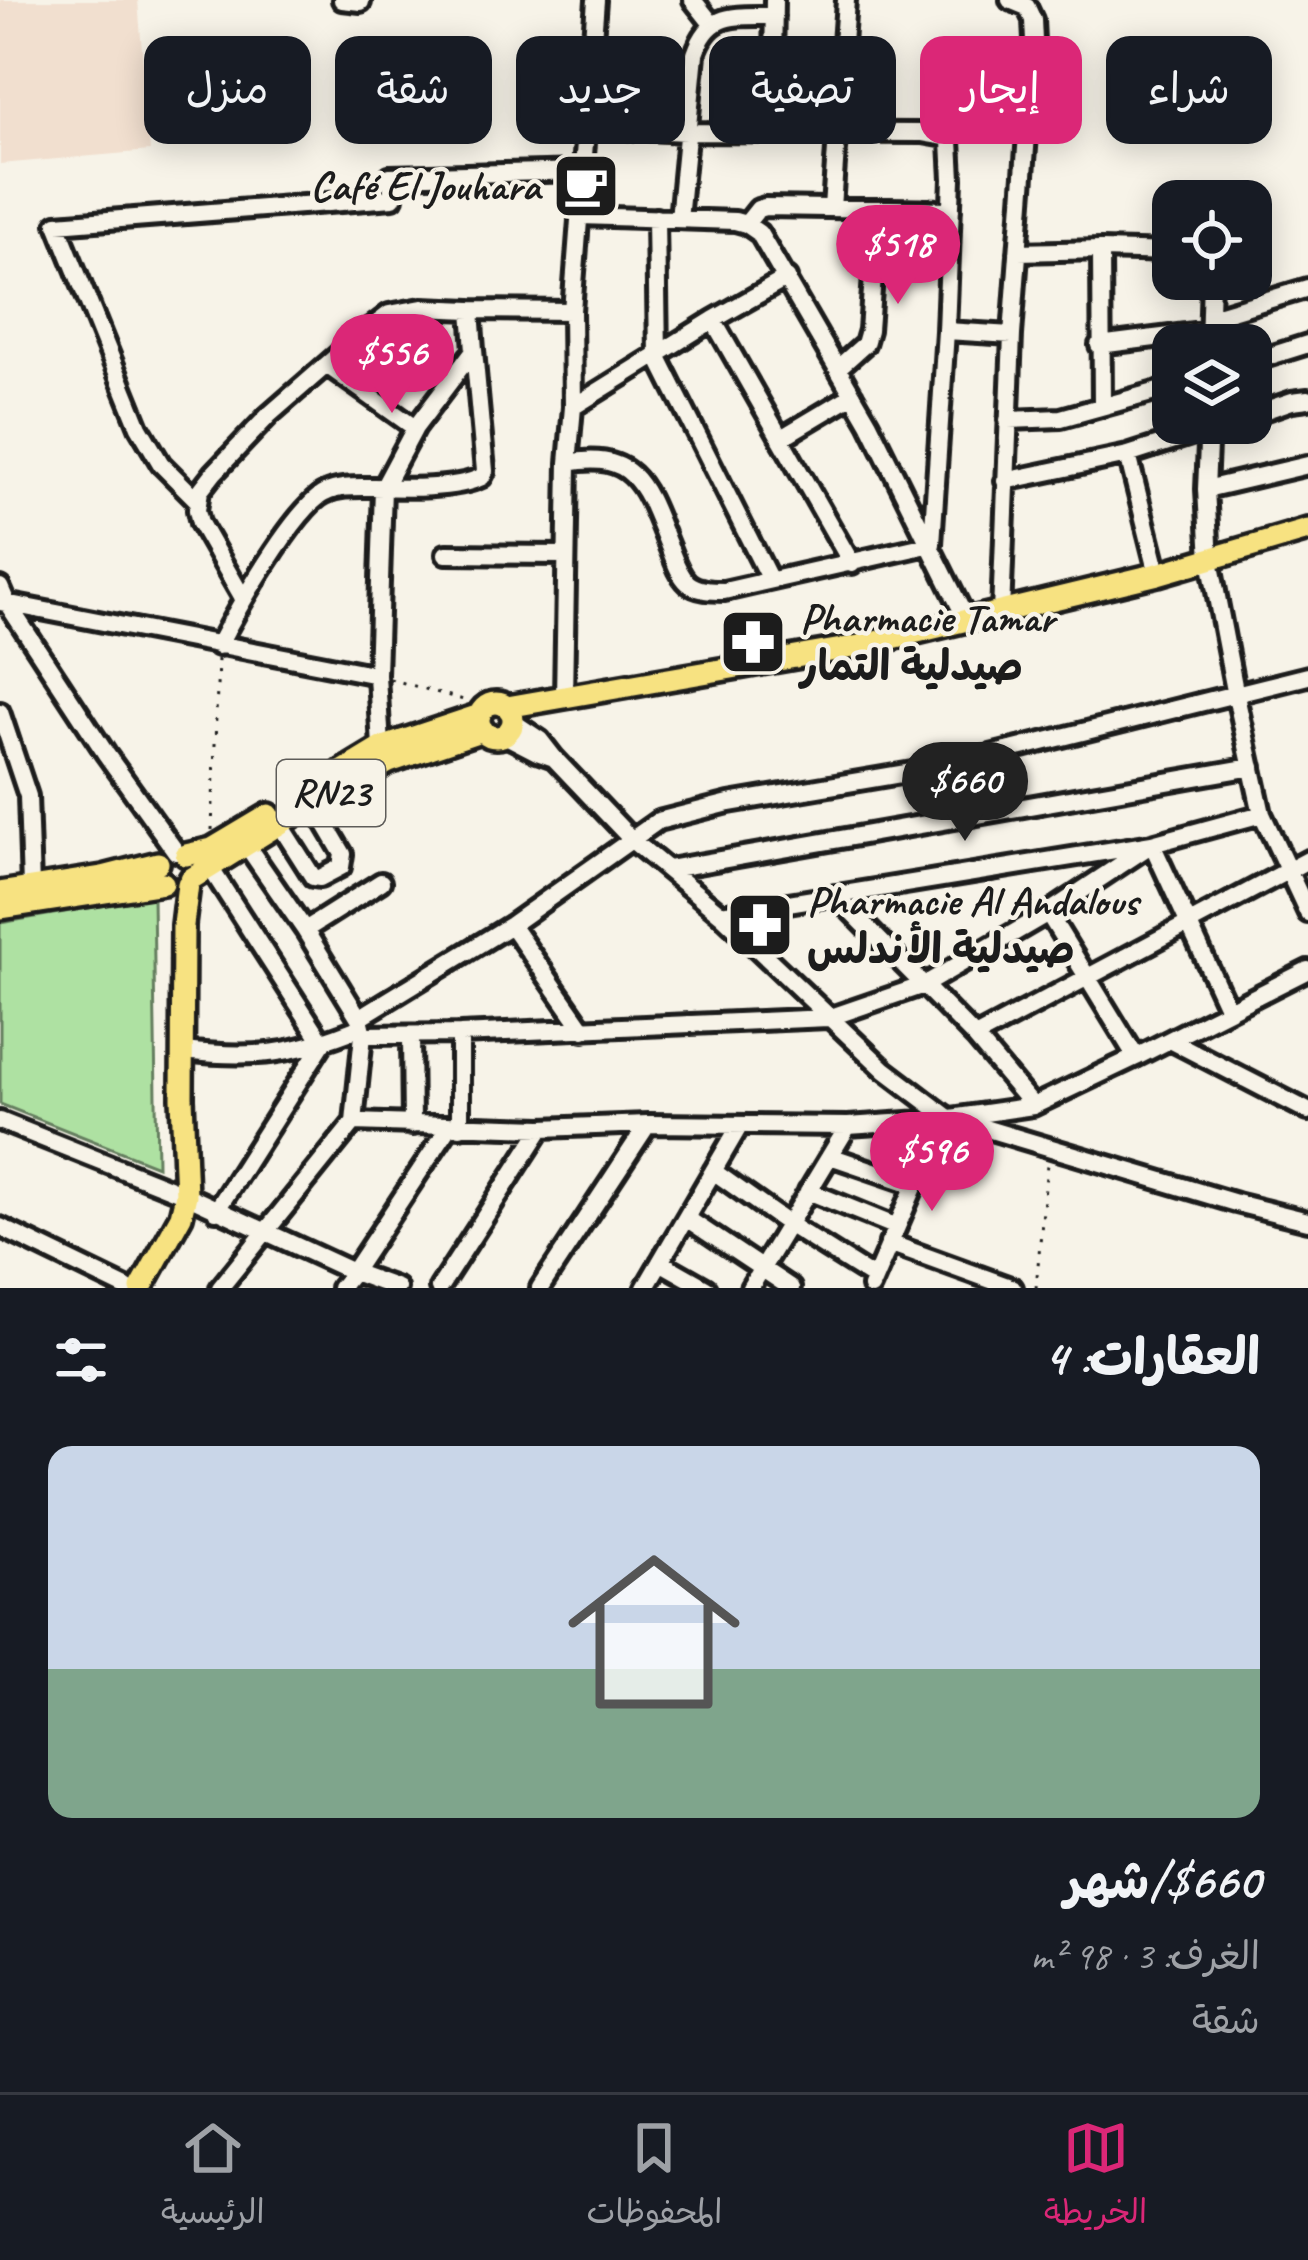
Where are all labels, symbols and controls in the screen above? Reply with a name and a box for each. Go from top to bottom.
chip: منزل [144,36,311,144]
chip: شقة [335,36,492,144]
chip: جديد [516,36,685,144]
chip: تصفية [709,36,896,144]
chip: إيجار [920,36,1082,144]
chip: شراء [1106,36,1272,144]
cafe icon: Café El Jouhara [551,151,621,221]
place label: Café El Jouhara [310,160,543,213]
map controls [1152,180,1272,444]
button: locate [1152,180,1272,300]
pin: $518 [827,205,969,307]
text: $518 [863,219,933,268]
pin: $556 [321,314,463,416]
button: layers [1152,324,1272,444]
text: $556 [357,328,427,377]
place label: Pharmacie Tamar صيدلية التمار [797,592,1059,693]
pharmacy icon: Pharmacie Tamar صيدلية التمار [718,607,788,677]
pin: $660 [894,742,1036,844]
text: $660 [929,756,1001,805]
road number: RN23 [277,760,385,826]
place label: Pharmacie Al Andalous صيدلية الأندلس [807,875,1142,976]
pharmacy icon: Pharmacie Al Andalous صيدلية الأندلس [725,890,795,960]
pin: $596 [861,1112,1003,1214]
text: $596 [897,1126,967,1175]
text: العقارات: 4 [1044,1325,1260,1389]
icon: filters [48,1327,114,1393]
icon: home [546,1524,762,1740]
text: $660/شهر [1064,1849,1260,1913]
text: الغرف: 3 · 98 m² [1030,1932,1260,1981]
text: شقة [1192,1996,1260,2045]
tab: الرئيسية [161,2115,265,2241]
tab: المحفوظات [586,2115,722,2241]
tab: الخريطة [1044,2115,1147,2241]

